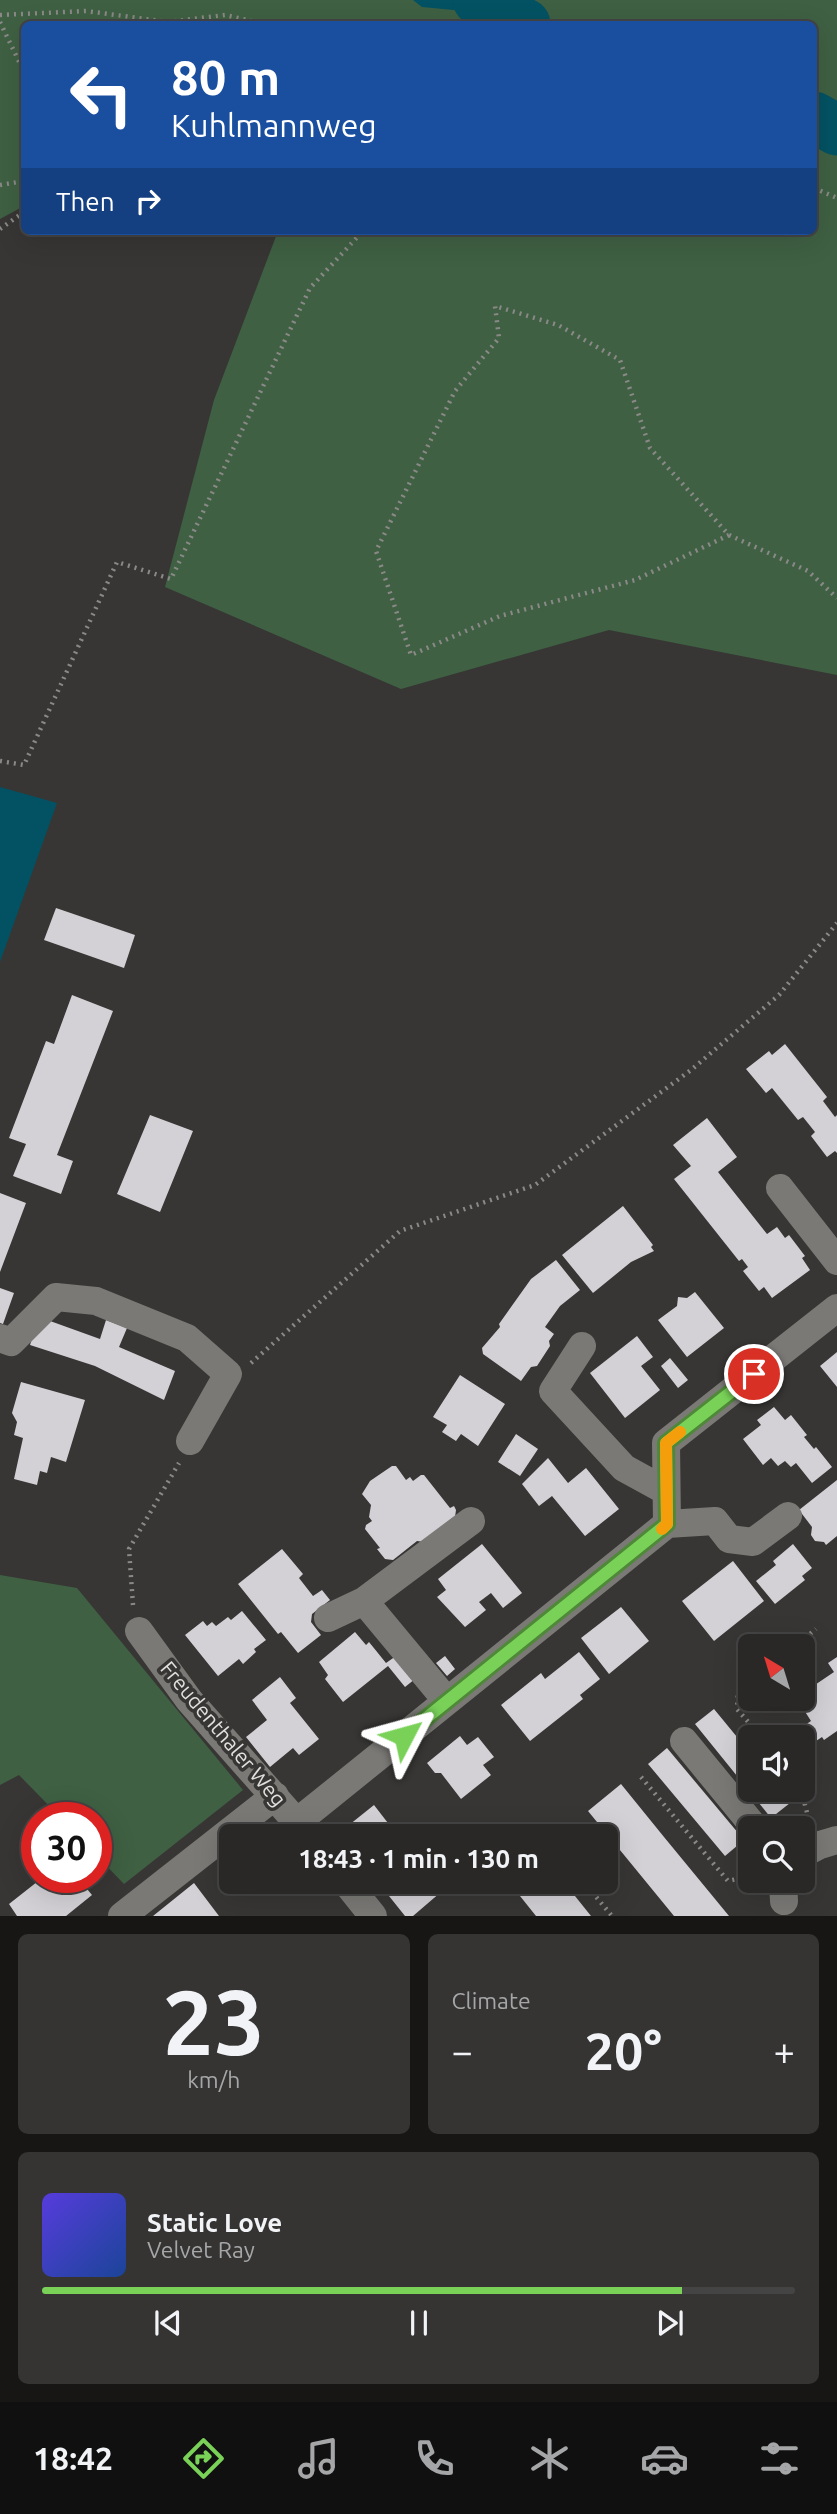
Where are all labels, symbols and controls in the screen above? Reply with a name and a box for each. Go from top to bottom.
icon: left [56,49,147,140]
text: 80 m [171,49,280,104]
text: Kuhlmannweg [171,107,377,143]
icon: right [129,182,167,220]
text: Then [56,187,115,216]
pin [724,1344,784,1404]
icon: arrive [735,1355,773,1393]
north arrow [738,1634,816,1712]
map controls [738,1634,815,1893]
street label: Freudenthaler Weg [156,1656,291,1811]
position arrow [367,1699,441,1773]
button: sound [738,1725,815,1802]
speed limit sign: 30 [21,1802,112,1893]
button: search [738,1816,815,1893]
text: 18:43 · 1 min · 130 m [298,1844,539,1873]
text: 23 [162,1970,265,2072]
text: Climate [452,1988,531,2013]
text: 20° [585,2022,662,2080]
text: − [452,2030,473,2072]
text: + [774,2030,795,2072]
text: km/h [187,2067,240,2092]
text: Static Love [147,2208,282,2237]
text: Velvet Ray [147,2237,255,2262]
icon: previous [149,2304,187,2342]
icon: pause [400,2304,438,2342]
icon: next [651,2304,689,2342]
icon: directions [179,2434,228,2483]
icon: music [294,2434,343,2483]
icon: phone [410,2434,459,2483]
icon: climate [525,2434,574,2483]
icon: car [640,2434,689,2483]
icon: filters [755,2434,804,2483]
text: 18:42 [33,2440,113,2476]

